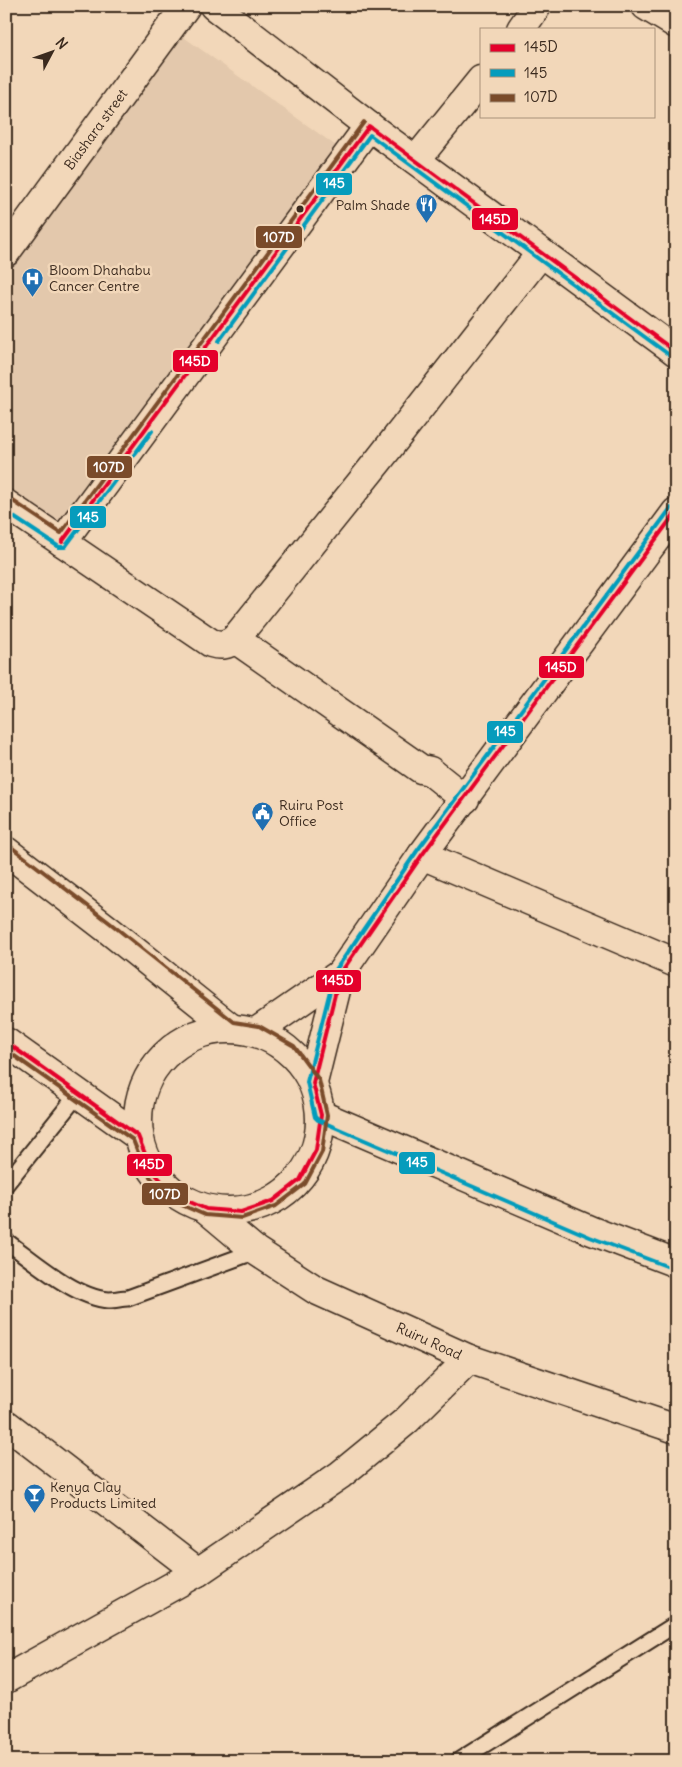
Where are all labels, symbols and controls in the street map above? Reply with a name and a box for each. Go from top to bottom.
north arrow [28,28,78,78]
legend [480,28,654,118]
text: N [52,34,72,53]
text: 145D [524,37,558,56]
text: 145 [524,63,547,82]
street label: Biashara street [60,85,131,173]
text: 107D [524,87,558,106]
line badge: 145 [315,172,353,196]
text: 145 [323,174,345,192]
restaurant icon: Palm Shade [414,193,438,224]
place label: Palm Shade [336,196,410,214]
unlabelled marker [295,204,305,214]
line badge: 145D [471,207,519,231]
text: 145D [479,210,511,228]
line badge: 107D [255,225,303,249]
text: 107D [263,228,295,246]
place label: Bloom Dhahabu Cancer Centre [49,261,151,295]
hospital icon: Bloom Dhahabu Cancer Centre [21,266,45,297]
line badge: 145D [172,349,219,373]
text: 145D [179,352,211,370]
line badge: 107D [86,455,133,479]
text: 107D [93,458,125,476]
line badge: 145 [69,505,107,529]
text: 145 [77,508,99,526]
line badge: 145D [538,655,585,679]
text: 145D [545,658,577,676]
line badge: 145 [486,720,524,744]
text: 145 [494,722,516,740]
place label: Ruiru Post Office [279,796,344,830]
public building icon: Ruiru Post Office [251,801,275,832]
line badge: 145D [315,969,362,993]
text: 145D [322,971,354,989]
line badge: 145 [398,1151,436,1175]
line badge: 145D [126,1153,173,1177]
text: 145 [406,1153,428,1171]
text: 145D [133,1155,165,1173]
line badge: 107D [141,1182,189,1206]
text: 107D [149,1185,181,1203]
street label: Ruiru Road [393,1318,465,1364]
place label: Kenya Clay Products Limited [50,1478,156,1512]
bar icon: Kenya Clay Products Limited [22,1483,46,1514]

